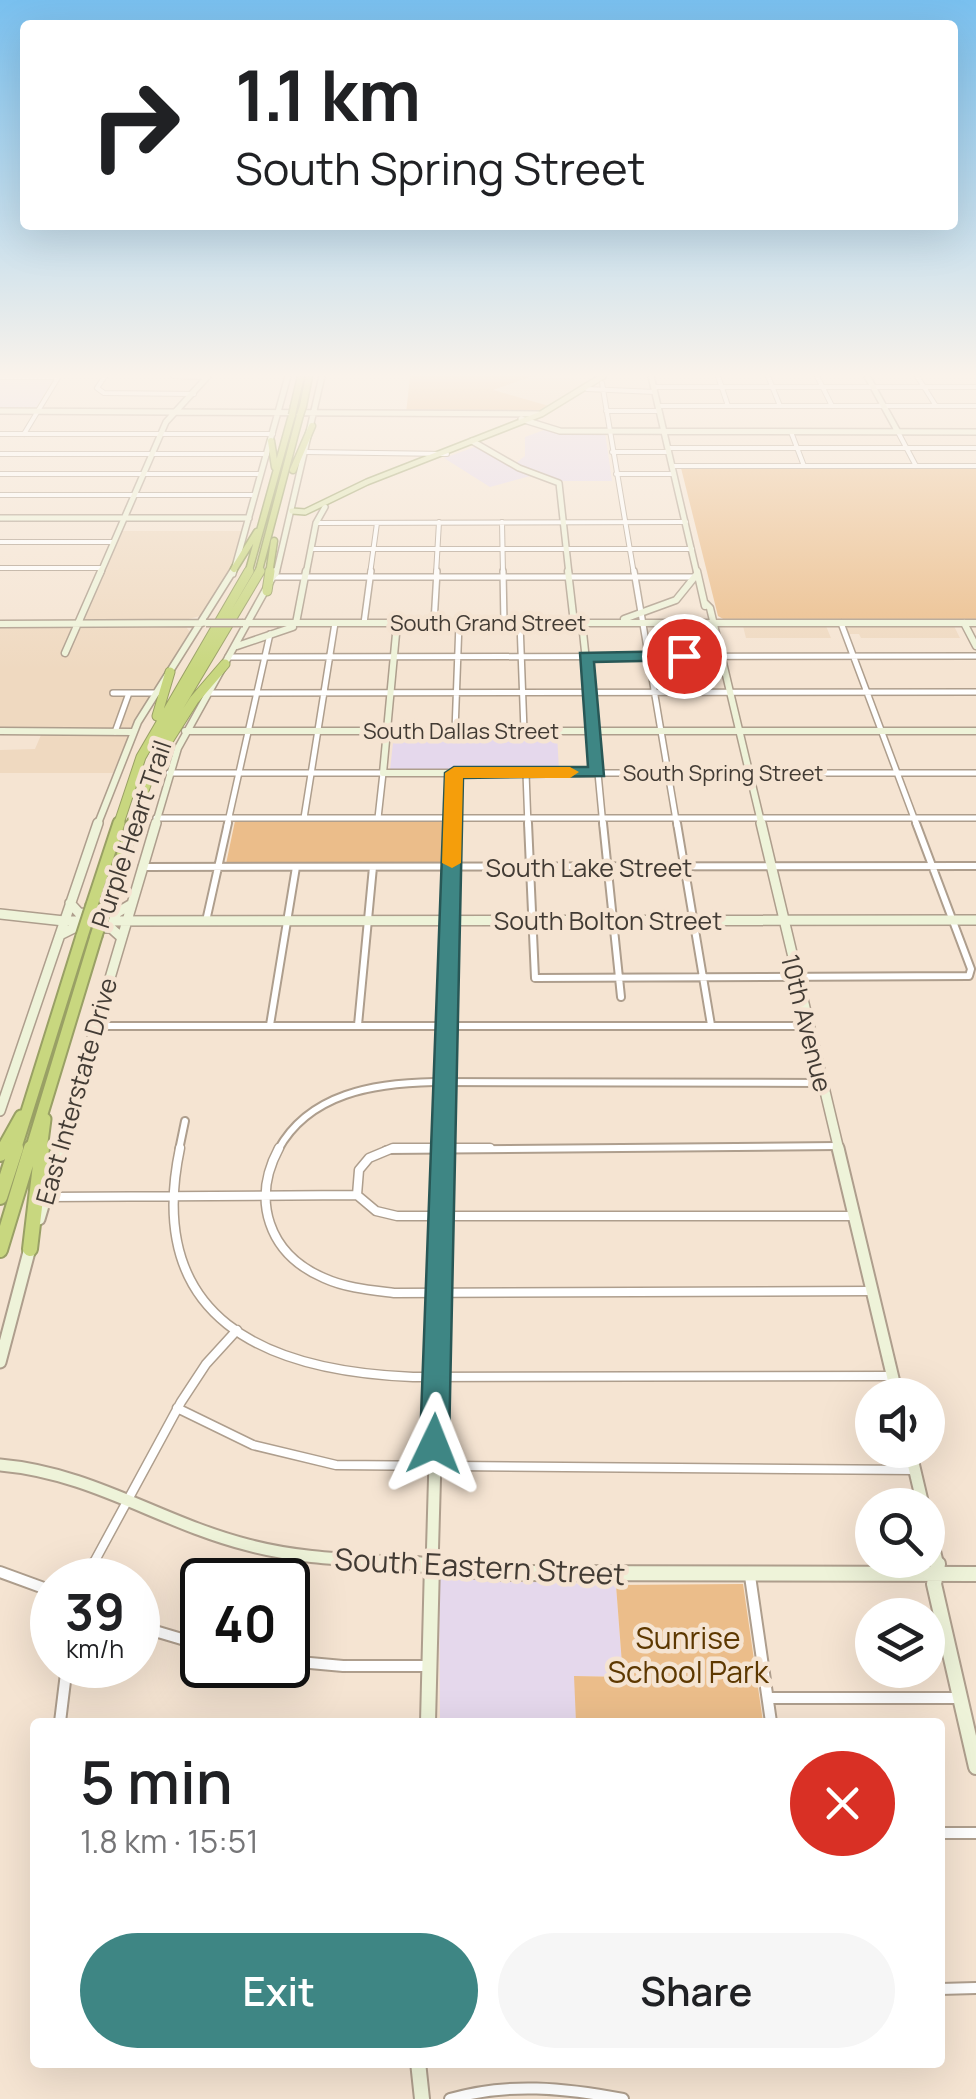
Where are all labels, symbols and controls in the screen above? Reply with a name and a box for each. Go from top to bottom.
text: 1.1 km [235,46,421,142]
icon: right [70,60,200,190]
text: South Spring Street [235,137,646,199]
street label: South Grand Street [390,608,586,638]
pin [642,614,727,699]
icon: arrive [657,629,712,684]
street label: South Dallas Street [363,716,559,746]
street label: Purple Heart Trail [82,735,180,933]
street label: South Spring Street [623,758,824,788]
street label: South Lake Street [486,850,692,885]
street label: South Bolton Street [494,903,722,938]
street label: 10th Avenue [773,951,841,1095]
street label: East Interstate Drive [27,974,125,1208]
map controls [855,1378,945,1688]
button: sound [855,1378,945,1468]
position arrow [382,1392,486,1496]
button: search [855,1488,945,1578]
street label: South Eastern Street [334,1538,626,1594]
speed limit sign: 40 [180,1558,310,1688]
text: 39 [65,1577,125,1645]
button: layers [855,1598,945,1688]
park label: Sunrise School Park [607,1617,770,1692]
text: km/h [66,1631,124,1666]
text: 5 min [80,1740,233,1822]
button: close [790,1751,895,1856]
text: 1.8 km · 15:51 [80,1819,259,1863]
button: Exit [80,1933,478,2048]
button: Share [498,1933,895,2048]

